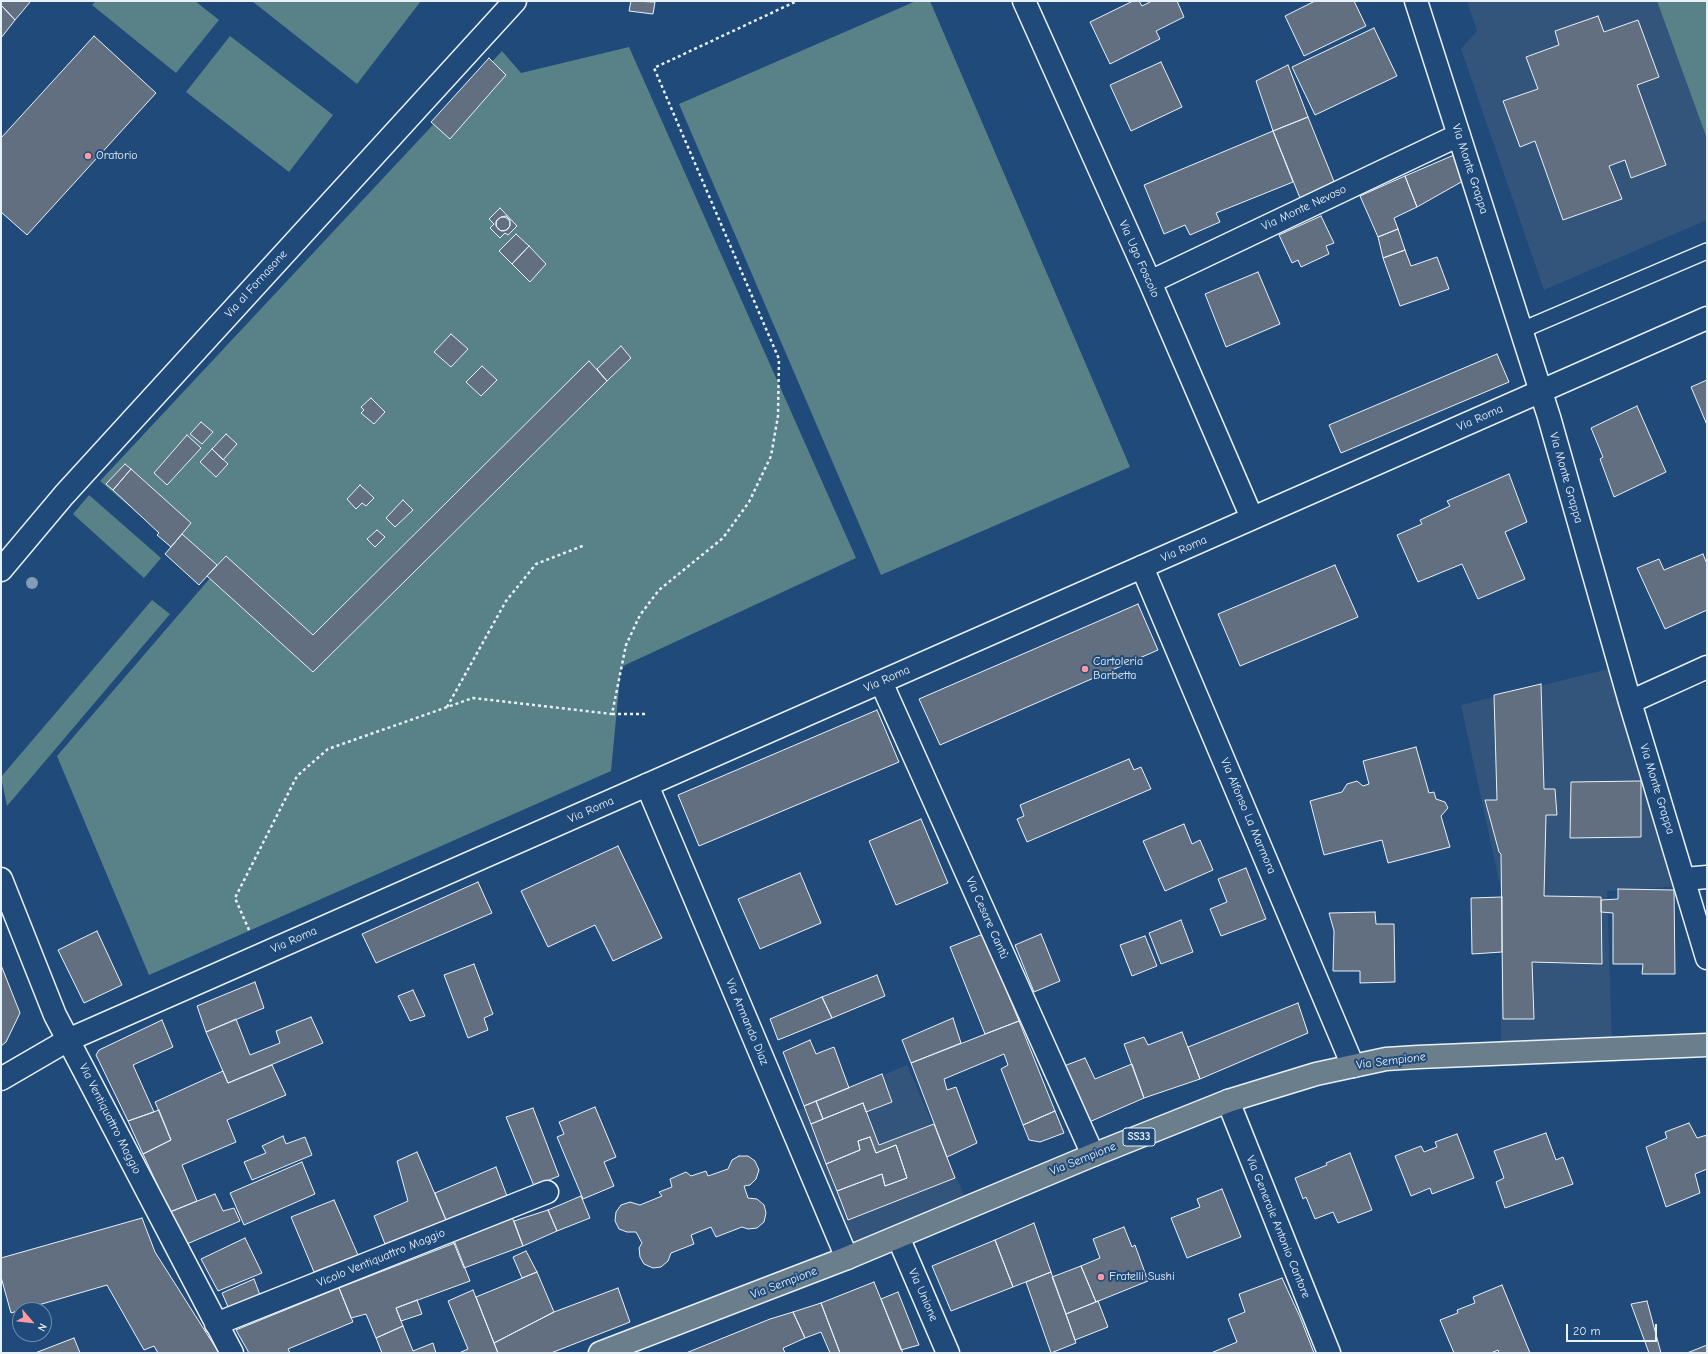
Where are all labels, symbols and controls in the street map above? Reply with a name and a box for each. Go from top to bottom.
street label: Via Monte Grappa [1449,122,1491,216]
place label: Oratorio [96,149,138,163]
marker: Oratorio [83,151,93,161]
street label: Via Monte Nevoso [1259,182,1349,234]
street label: Via Ugo Foscolo [1116,218,1162,300]
street label: Via al Fornasone [222,247,290,321]
street label: Via Roma [1455,401,1505,435]
street label: Via Monte Grappa [1546,431,1586,525]
street label: Via Roma [1159,532,1209,566]
place label: Cartoleria Barbetta [1093,655,1143,683]
street label: Via Roma [862,662,912,696]
marker: Cartoleria Barbetta [1080,664,1090,674]
street label: Via Monte Grappa [1636,742,1678,836]
street label: Via Alfonso La Marmora [1217,756,1279,876]
street label: Via Roma [566,793,616,827]
street label: Via Cesare Cantù [962,875,1012,961]
street label: Via Roma [269,923,319,957]
street label: Via Armando Diaz [722,977,772,1067]
street label: Via Sempione [1355,1050,1427,1072]
street label: Via Ventiquattro Maggio [76,1061,144,1177]
road number: SS33 [1123,1128,1155,1146]
street label: Via Sempione [1048,1139,1118,1179]
street label: Via Generale Antonio Cantore [1243,1153,1313,1301]
street label: Vicolo Ventiquattro Maggio [315,1226,447,1290]
street label: Via Sempione [749,1264,819,1302]
street label: Via Unione [905,1266,941,1324]
place label: Fratelli Sushi [1109,1270,1175,1284]
marker: Fratelli Sushi [1096,1272,1106,1282]
north arrow [12,1302,52,1342]
scale bar [1568,1316,1659,1342]
text: N [35,1321,50,1334]
text: 20 m [1573,1324,1601,1338]

